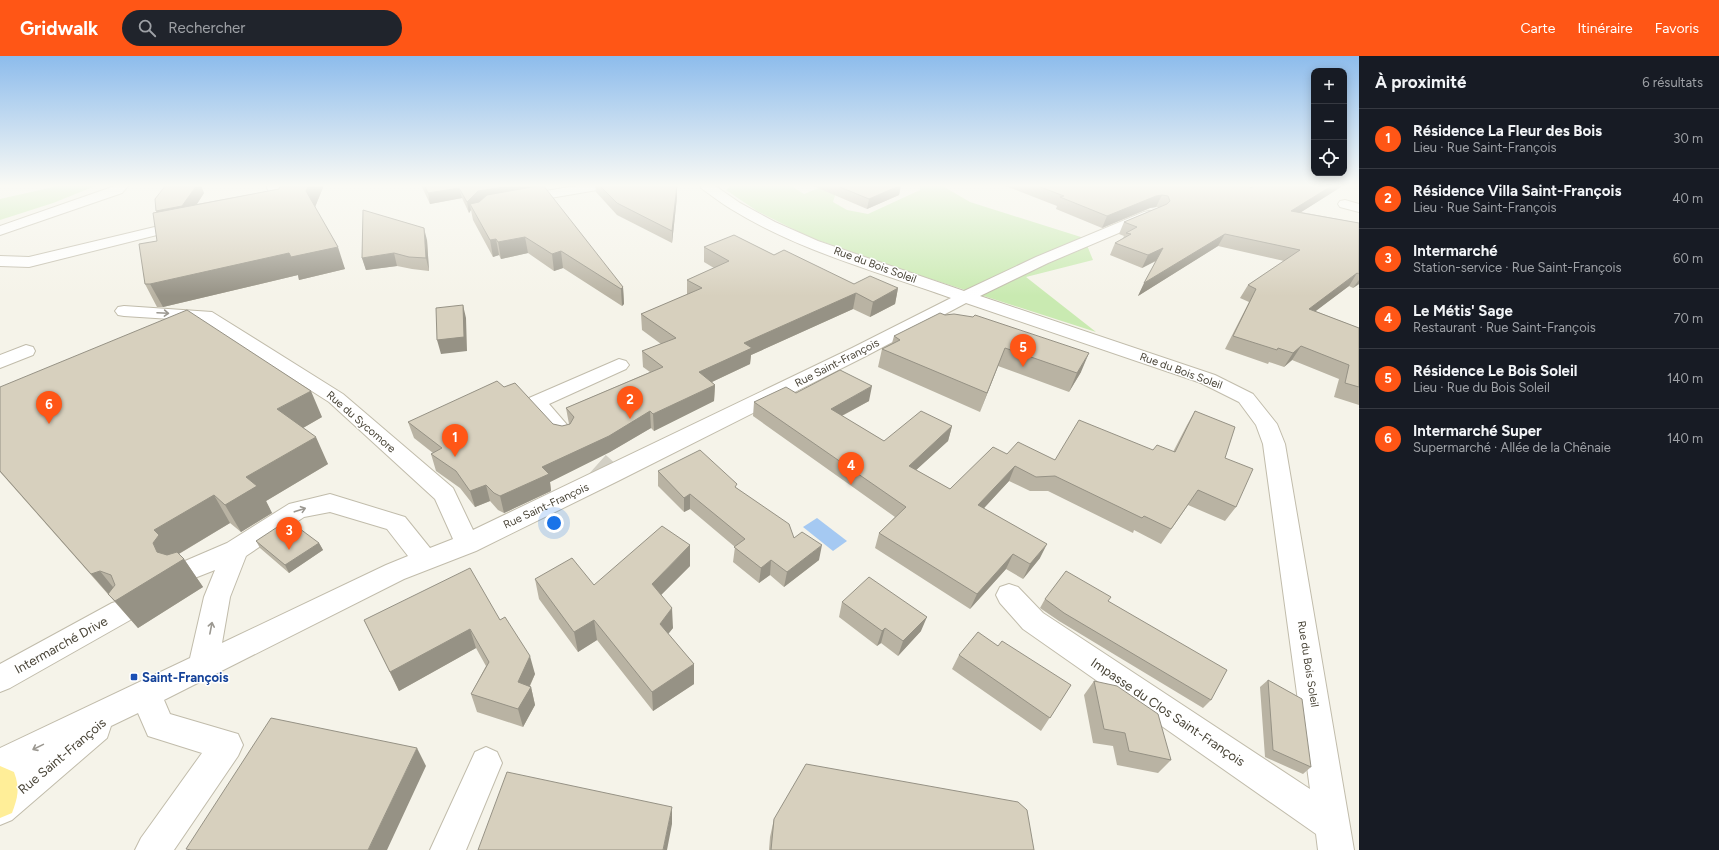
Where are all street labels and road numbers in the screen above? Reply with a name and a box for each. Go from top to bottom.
street label: Rue du Bois Soleil [832,244,918,286]
street label: Rue Saint-François [793,336,881,390]
street label: Rue du Bois Soleil [1138,350,1224,392]
street label: Rue du Sycomore [324,388,398,456]
street label: Rue Saint-François [501,480,591,532]
street label: Intermarché Drive [12,613,110,677]
street label: Rue du Bois Soleil [1295,620,1321,708]
street label: Impasse du Clos Saint-François [1088,655,1248,769]
street label: Rue Saint-François [15,715,109,797]

